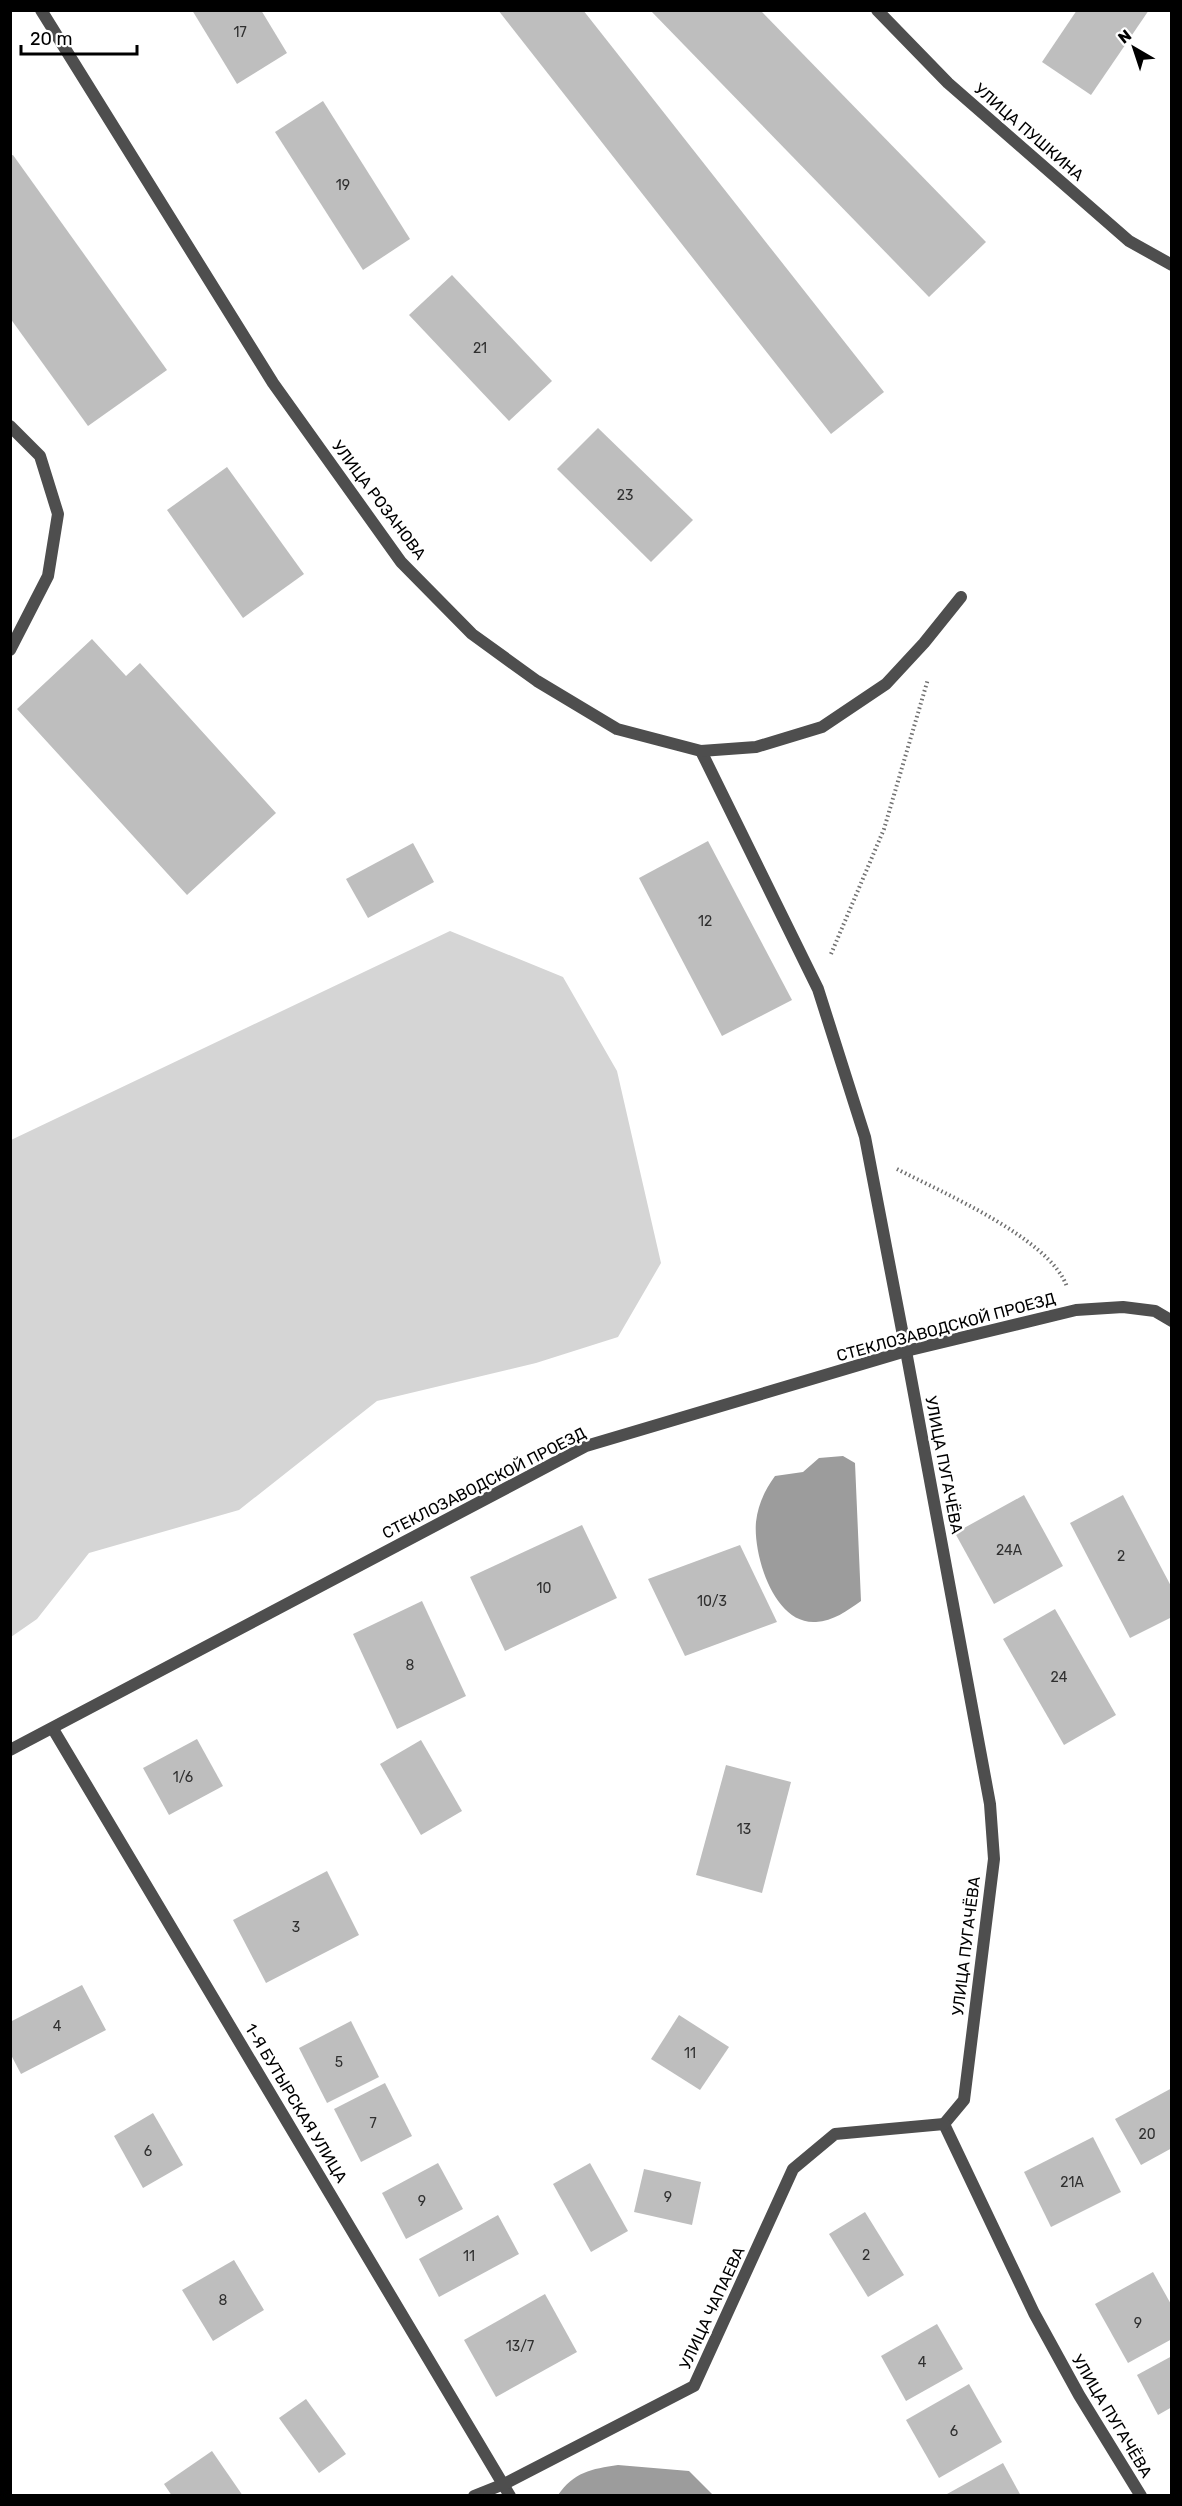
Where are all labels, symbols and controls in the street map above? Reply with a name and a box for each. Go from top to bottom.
scale bar [21,18,136,56]
north arrow [1104,18,1164,78]
house number: 17 [233,24,247,41]
text: N [1114,26,1135,48]
text: 20 m [30,28,72,50]
street label: УЛИЦА ПУШКИНА [970,79,1088,185]
house number: 19 [336,177,350,194]
house number: 21 [473,340,487,357]
street label: УЛИЦА РОЗАНОВА [328,437,430,563]
house number: 23 [617,487,633,504]
house number: 12 [698,913,712,930]
street label: СТЕКЛОЗАВОДСКОЙ ПРОЕЗД [834,1289,1058,1365]
street label: УЛИЦА ПУГАЧЁВА [921,1394,967,1536]
street label: СТЕКЛОЗАВОДСКОЙ ПРОЕЗД [379,1423,589,1543]
house number: 24А [996,1542,1023,1559]
house number: 2 [1117,1548,1125,1565]
house number: 10 [537,1580,552,1597]
house number: 10/3 [697,1593,727,1610]
house number: 8 [406,1657,415,1674]
house number: 24 [1051,1669,1068,1686]
house number: 1/6 [173,1769,193,1786]
house number: 13 [737,1821,751,1838]
street label: УЛИЦА ПУГАЧЁВА [948,1875,984,2017]
house number: 3 [292,1919,300,1936]
house number: 4 [53,2018,62,2035]
street label: 1-Я БУТЫРСКАЯ УЛИЦА [241,2020,351,2186]
house number: 11 [684,2045,696,2062]
house number: 5 [335,2054,343,2071]
house number: 7 [369,2115,377,2132]
house number: 20 [1138,2126,1156,2143]
house number: 6 [144,2143,152,2160]
house number: 21А [1060,2174,1084,2191]
house number: 9 [664,2189,672,2206]
house number: 9 [418,2193,426,2210]
street label: УЛИЦА ЧАПАЕВА [675,2244,749,2372]
house number: 2 [862,2247,870,2264]
house number: 11 [463,2248,475,2265]
house number: 8 [219,2292,228,2309]
house number: 9 [1134,2315,1142,2332]
house number: 13/7 [506,2338,534,2355]
street label: УЛИЦА ПУГАЧЁВА [1068,2351,1156,2481]
house number: 4 [918,2354,927,2371]
house number: 6 [950,2423,958,2440]

